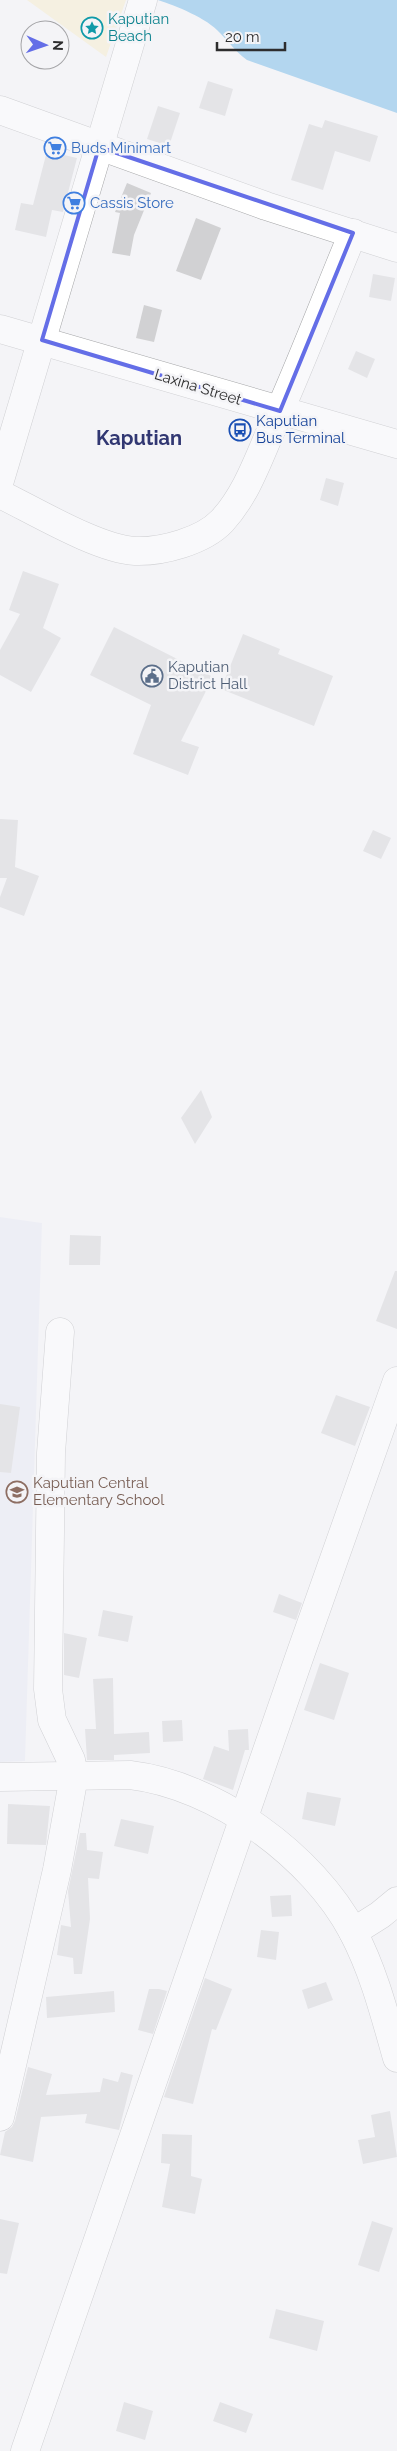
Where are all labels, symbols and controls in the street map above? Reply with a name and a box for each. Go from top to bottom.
place label: Kaputian Beach [108,10,169,45]
place icon: Kaputian Beach [80,16,104,40]
north arrow [20,20,70,70]
scale bar [217,20,284,52]
text: 20 m [225,28,260,46]
text: N [50,40,66,51]
supermarket icon: Buds Minimart [43,136,67,160]
place label: Buds Minimart [71,139,171,157]
supermarket icon: Cassis Store [62,191,86,215]
place label: Cassis Store [90,194,174,212]
street label: Laxina Street [152,365,244,409]
place label: Kaputian Bus Terminal [256,412,346,447]
bus stop icon: Kaputian Bus Terminal [228,418,252,442]
district label: Kaputian [96,426,182,450]
place label: Kaputian District Hall [168,658,248,693]
public building icon: Kaputian District Hall [140,664,164,688]
place label: Kaputian Central Elementary School [33,1474,165,1509]
school or university icon: Kaputian Central Elementary School [5,1480,29,1504]

